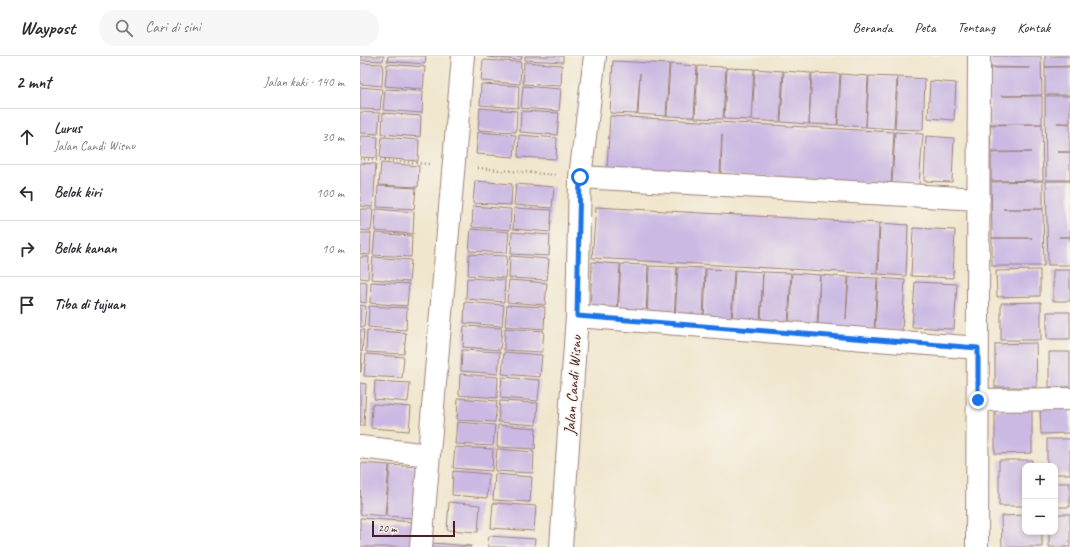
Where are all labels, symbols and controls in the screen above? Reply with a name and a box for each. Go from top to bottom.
search box [99,10,379,46]
text: Waypost [20,16,75,40]
icon: search [113,17,135,39]
text: Cari di sini [145,18,201,37]
text: Beranda [853,19,893,36]
text: Peta [915,19,936,36]
text: Tentang [958,19,995,36]
text: Kontak [1017,19,1050,36]
text: 2 mnt [16,72,51,93]
text: Jalan kaki · 140 m [264,74,344,90]
text: Lurus [54,119,82,138]
icon: ahead [16,126,38,148]
text: 30 m [322,129,344,145]
text: Jalan Candi Wisnu [54,138,135,154]
route start [571,168,589,186]
icon: left [16,182,38,204]
text: Belok kiri [54,183,101,202]
text: 100 m [316,185,344,201]
icon: right [16,238,38,260]
text: Belok kanan [54,239,117,258]
text: 10 m [322,241,344,257]
icon: arrive [16,294,38,316]
text: Tiba di tujuan [54,295,125,314]
street label: Jalan Candi Wisnu [559,334,587,436]
route end [969,391,987,409]
map controls [1022,463,1058,535]
button: + [1022,463,1058,499]
button: − [1022,499,1058,535]
scale bar [372,519,455,538]
text: 20 m [378,521,397,535]

